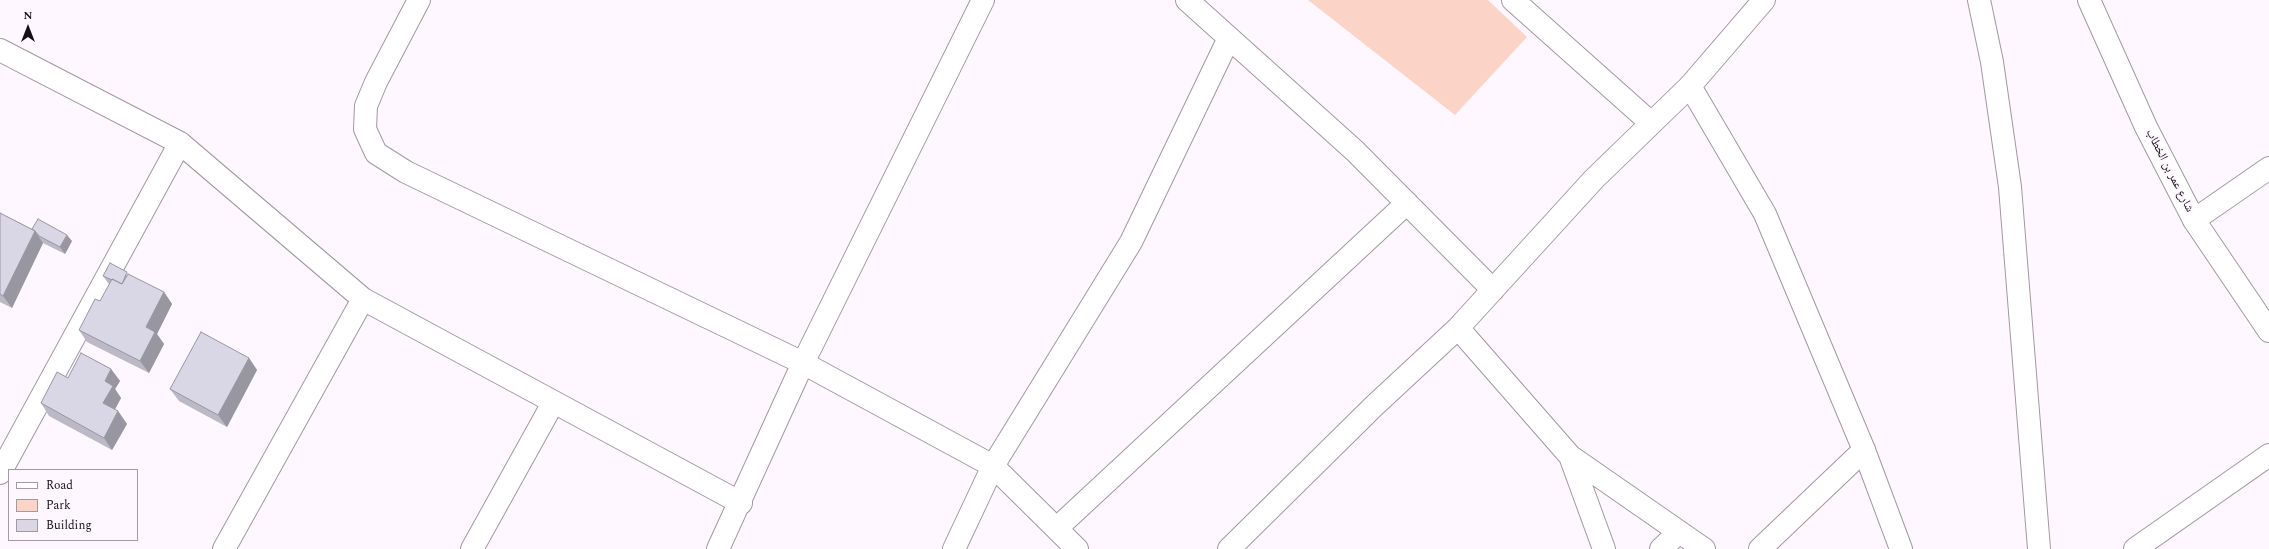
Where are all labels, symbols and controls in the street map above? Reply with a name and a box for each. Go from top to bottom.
text: N [24,7,32,24]
north arrow [8,8,48,48]
street label: شارع عمر بن الخطاب [2142,127,2196,215]
legend [8,469,138,541]
text: Road [46,476,73,495]
text: Park [46,496,71,515]
text: Building [46,516,92,535]

